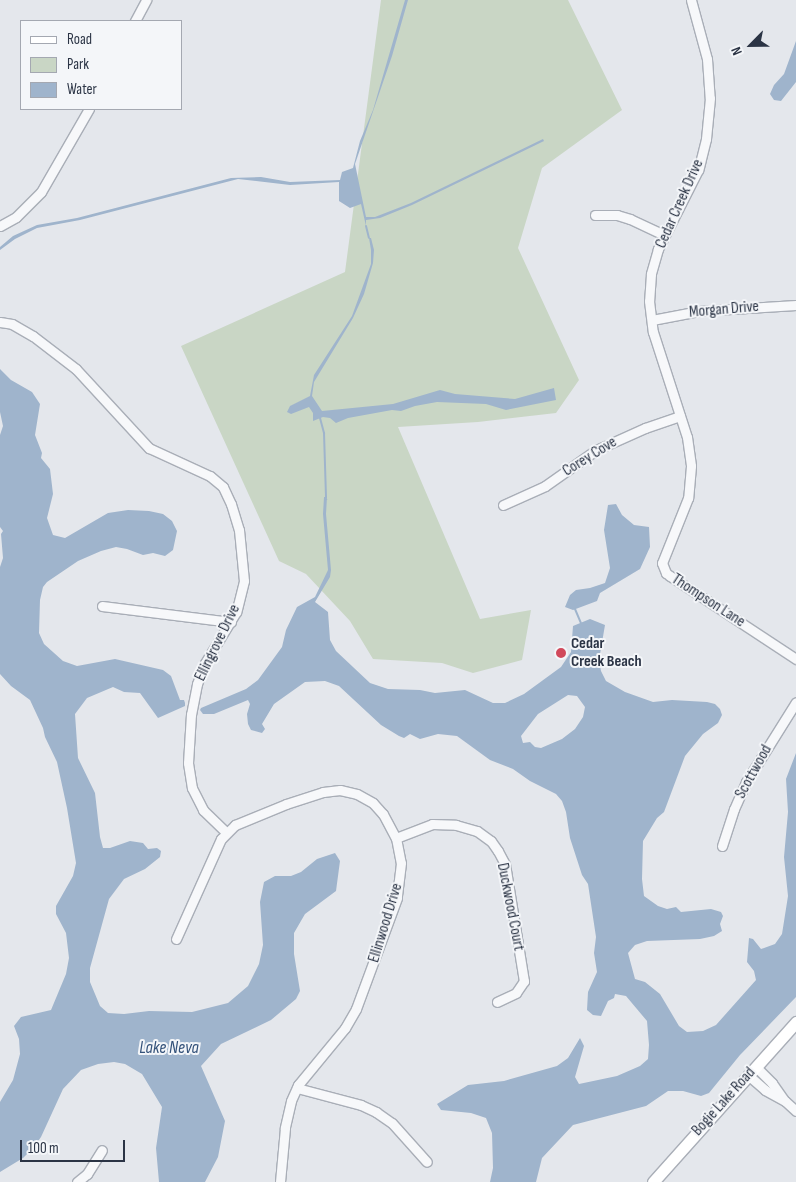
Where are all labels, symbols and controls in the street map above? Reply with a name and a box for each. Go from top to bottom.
legend [20,20,182,110]
north arrow [726,20,776,70]
text: Road [67,30,92,49]
text: N [727,44,746,58]
text: Park [67,55,89,74]
text: Water [67,80,97,99]
street label: Cedar Creek Drive [652,156,708,252]
street label: Morgan Drive [688,297,760,323]
street label: Corey Cove [559,433,621,481]
street label: Thompson Lane [668,570,748,632]
street label: Ellingrove Drive [191,602,245,684]
place label: Cedar Creek Beach [571,634,642,672]
marker: Cedar Creek Beach [555,647,567,659]
street label: Scottwood [731,742,777,802]
street label: Duckwood Court [492,861,528,953]
street label: Ellinwood Drive [365,881,407,965]
water label: Lake Neva [139,1037,199,1059]
street label: Bogie Lake Road [688,1064,760,1140]
scale bar [22,1130,128,1162]
text: 100 m [28,1139,59,1158]

